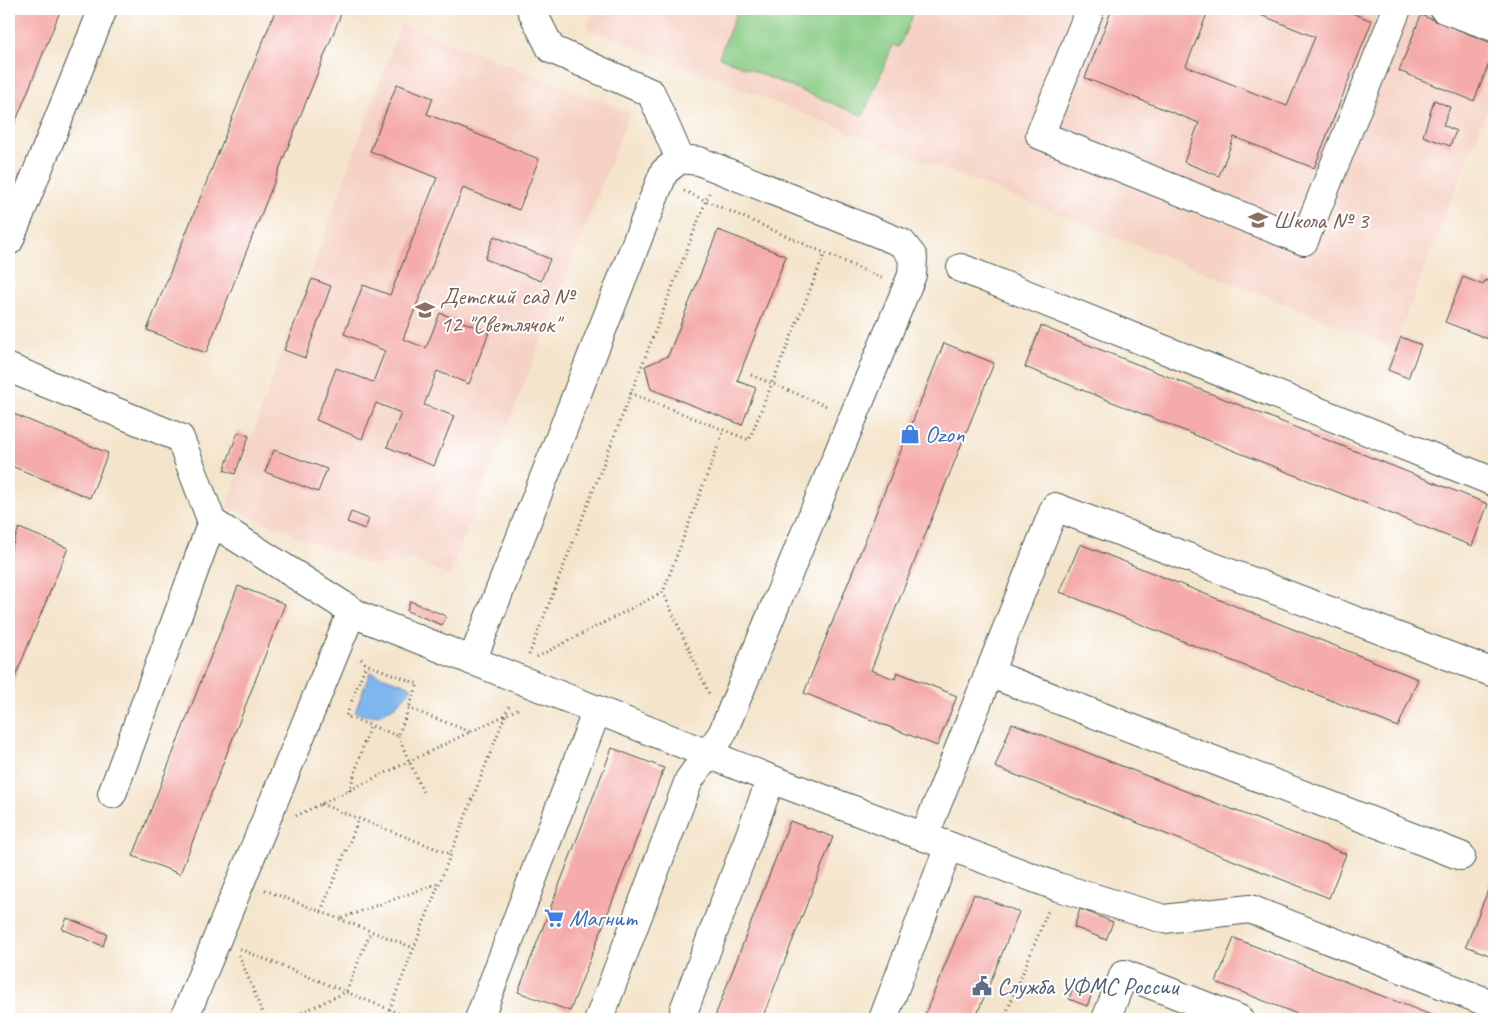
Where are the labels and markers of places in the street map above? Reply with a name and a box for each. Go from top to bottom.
place label: Школа № 3 [1273,205,1370,235]
school or university icon: Школа № 3 [1247,209,1269,231]
place label: Детский сад № 12 "Светлячок" [440,281,576,339]
school or university icon: Детский сад № 12 "Светлячок" [414,299,436,321]
place label: Ozon [925,419,965,449]
shop icon: Ozon [899,423,921,445]
place label: Магнит [569,903,638,933]
supermarket icon: Магнит [543,907,565,929]
place label: Служба УФМС России [997,971,1180,1001]
public building icon: Служба УФМС России [971,975,993,997]

